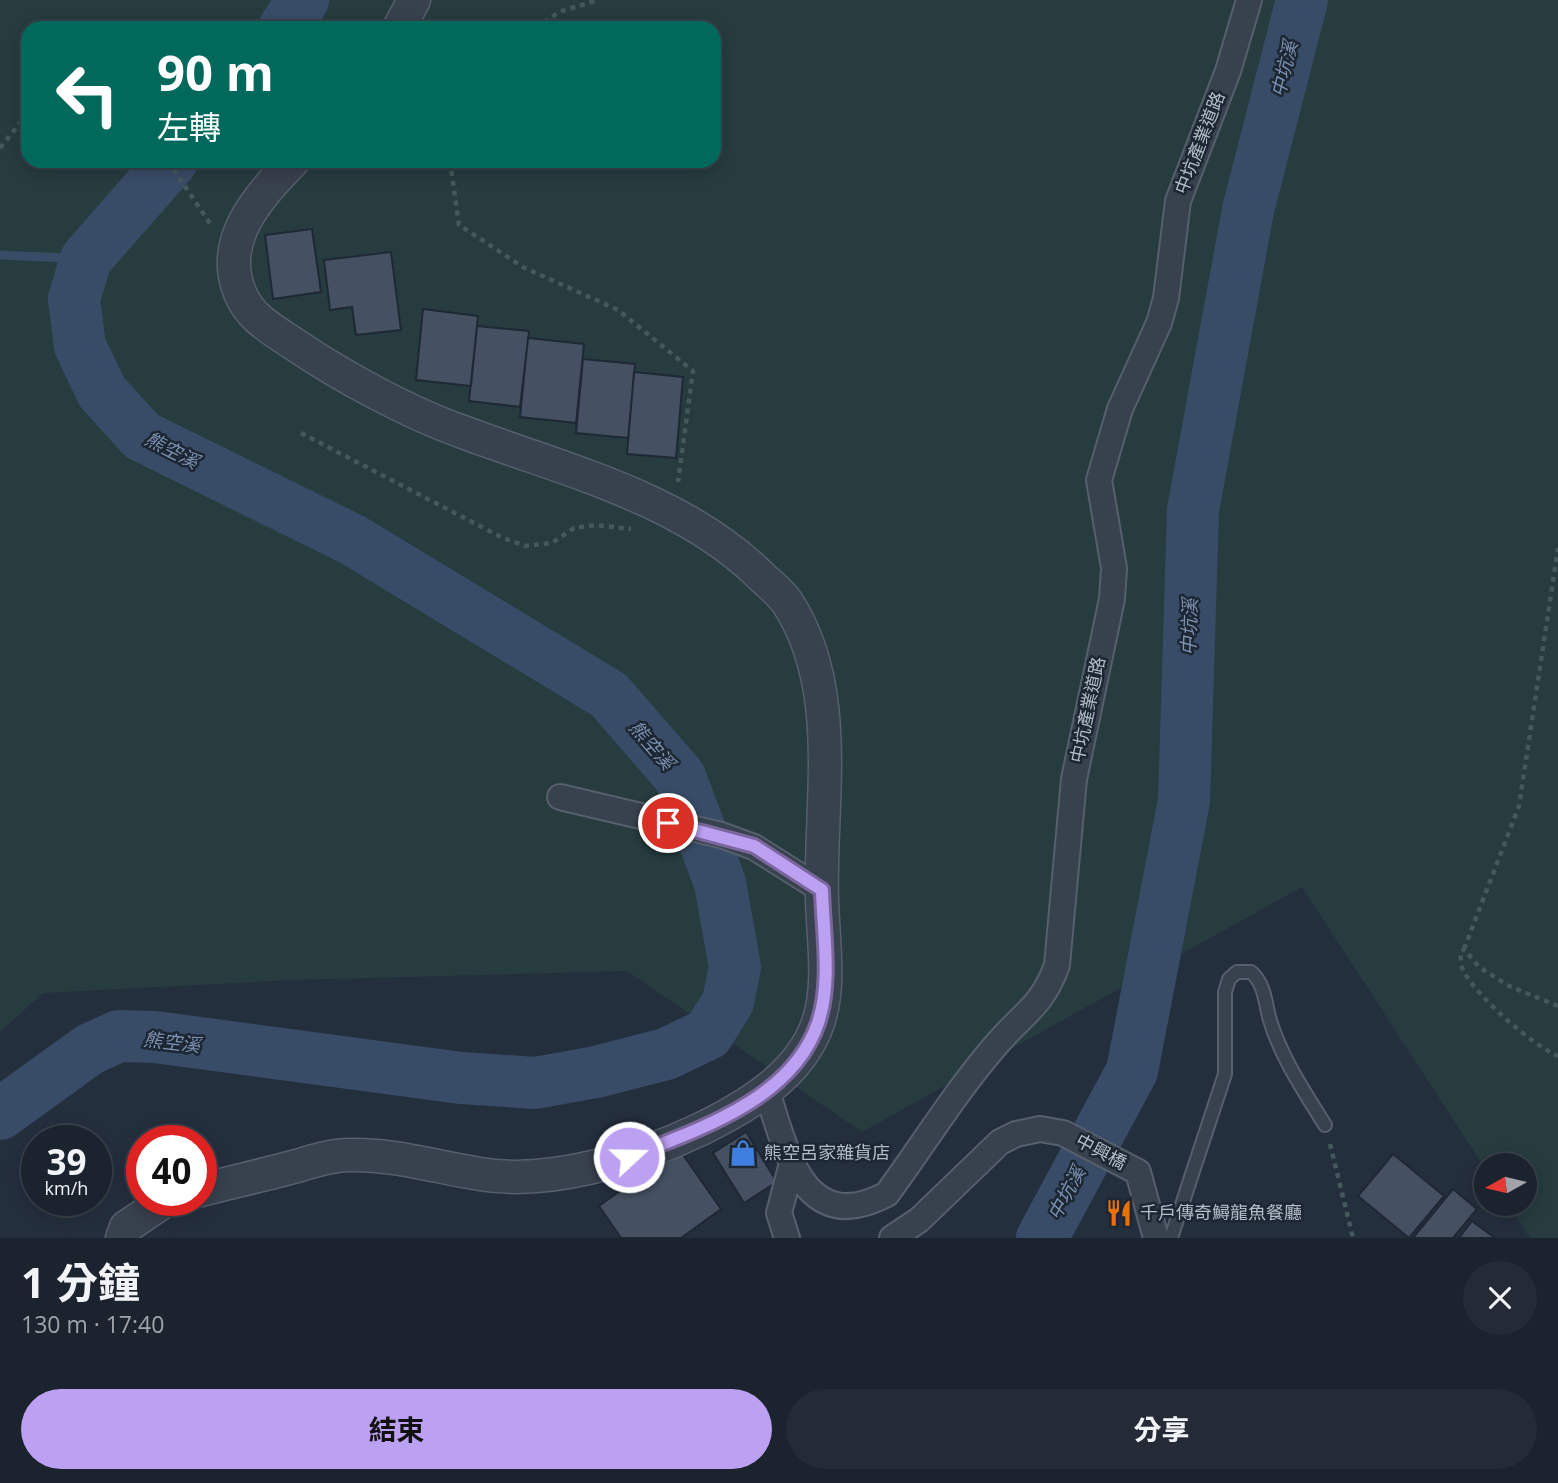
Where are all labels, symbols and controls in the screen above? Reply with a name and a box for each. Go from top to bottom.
water label: 中坑溪 [1264,35,1304,100]
text: 90 m [157,39,274,105]
icon: left [42,49,133,140]
street label: 中坑產業道路 [1169,88,1230,197]
text: 左轉 [157,105,221,148]
water label: 熊空溪 [141,425,206,476]
water label: 中坑溪 [1175,595,1203,656]
street label: 中坑產業道路 [1064,654,1110,765]
water label: 熊空溪 [623,715,682,777]
pin [638,793,698,853]
icon: arrive [649,804,687,842]
water label: 熊空溪 [142,1026,205,1059]
position arrow [592,1120,666,1194]
speed limit sign: 40 [126,1125,217,1216]
street label: 中興橋 [1072,1128,1131,1174]
text: 39 [46,1138,87,1185]
shop icon: 熊空呂家雜貨店 [728,1138,758,1168]
place label: 熊空呂家雜貨店 [764,1140,890,1164]
north arrow [1474,1153,1536,1216]
map controls [1474,1153,1537,1216]
water label: 中坑溪 [1041,1159,1092,1224]
text: km/h [45,1176,88,1200]
restaurant icon: 千戶傳奇鱘龍魚餐廳 [1104,1198,1134,1228]
place label: 千戶傳奇鱘龍魚餐廳 [1140,1200,1302,1224]
text: 1 分鐘 [21,1253,140,1310]
button: close [1463,1261,1537,1335]
text: 130 m · 17:40 [21,1308,164,1340]
button: 結束 [21,1389,772,1469]
button: 分享 [786,1389,1537,1469]

